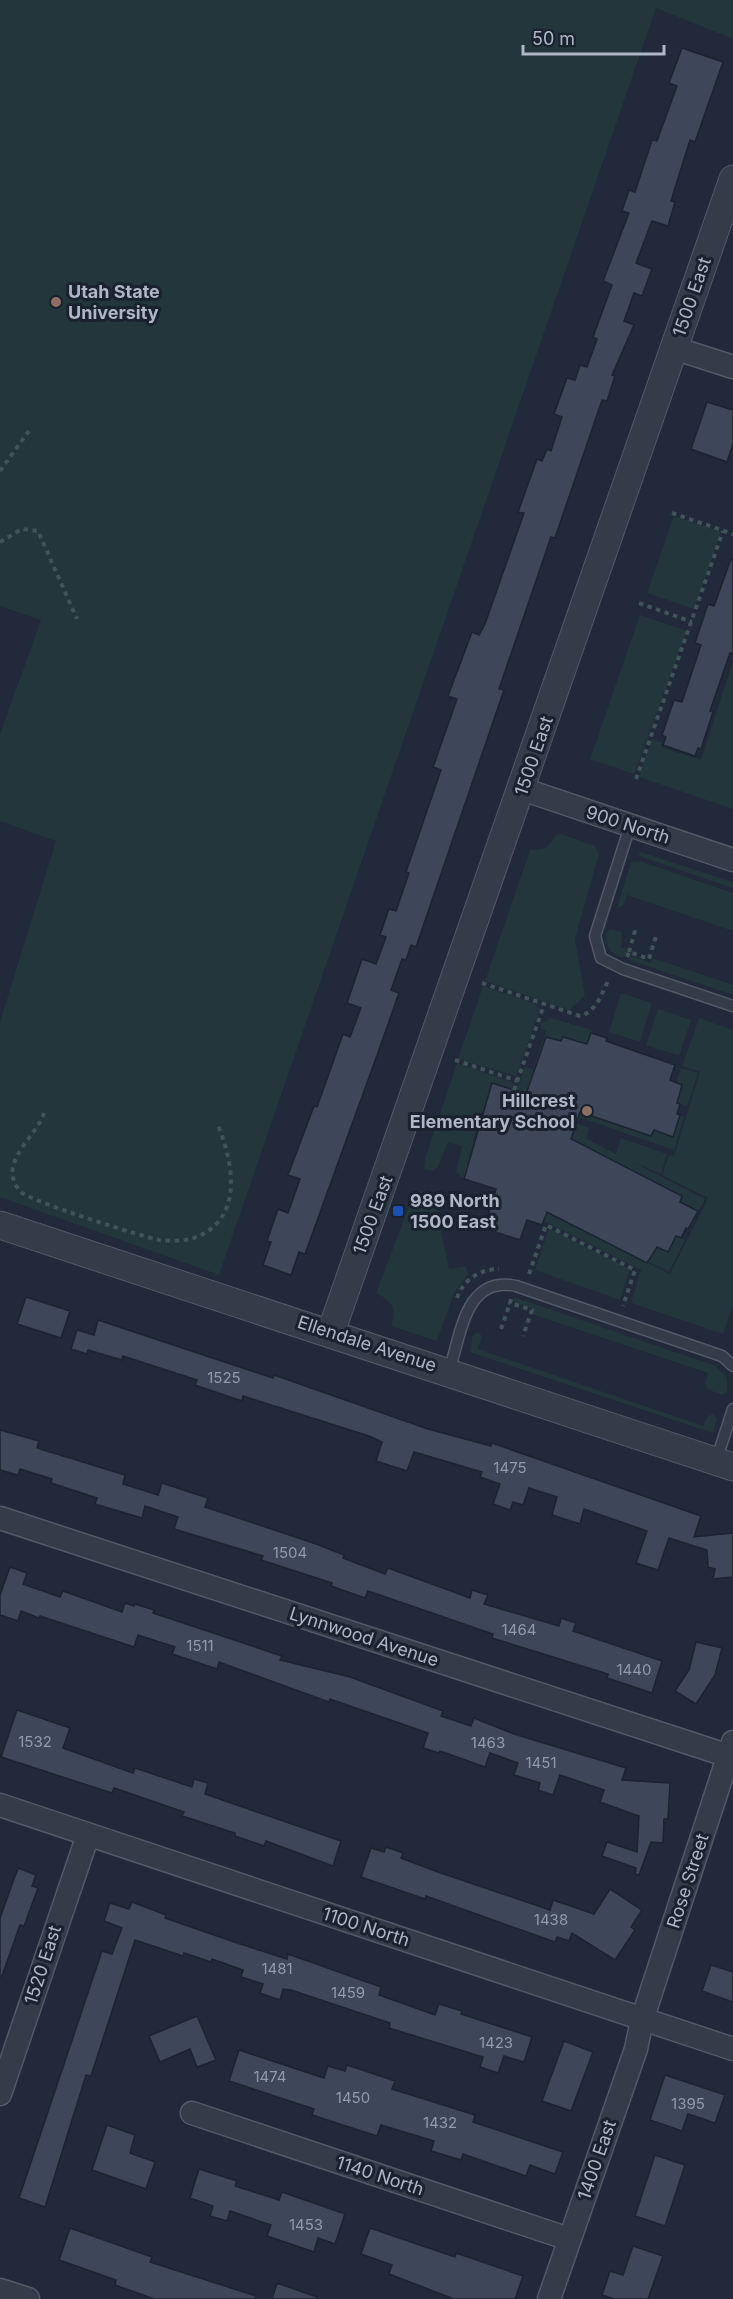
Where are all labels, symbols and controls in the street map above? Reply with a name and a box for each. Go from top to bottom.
scale bar [523,18,664,56]
text: 50 m [532,28,575,49]
street label: 1500 East [668,254,715,339]
place label: Utah State University [68,281,160,323]
marker: Utah State University [49,295,63,309]
street label: 1500 East [510,713,557,798]
street label: 900 North [584,801,673,848]
place label: Hillcrest Elementary School [410,1090,575,1132]
marker: Hillcrest Elementary School [580,1104,594,1118]
street label: 1500 East [349,1172,397,1257]
place label: 989 North 1500 East [410,1190,500,1232]
marker: 989 North 1500 East [391,1204,405,1218]
street label: Ellendale Avenue [295,1311,439,1376]
house number: 1525 [207,1368,241,1387]
house number: 1475 [493,1458,527,1477]
house number: 1504 [273,1543,307,1562]
street label: Lynnwood Avenue [287,1602,441,1671]
house number: 1464 [502,1620,536,1639]
house number: 1511 [186,1636,214,1655]
house number: 1440 [617,1660,651,1679]
house number: 1532 [18,1732,52,1751]
house number: 1463 [471,1733,505,1752]
house number: 1451 [525,1753,557,1772]
street label: Rose Street [662,1831,713,1931]
street label: 1100 North [320,1903,412,1950]
house number: 1438 [534,1910,568,1929]
street label: 1520 East [20,1923,65,2007]
house number: 1481 [261,1959,293,1978]
house number: 1459 [331,1983,365,2002]
house number: 1423 [479,2033,513,2052]
house number: 1474 [253,2067,287,2086]
house number: 1450 [336,2088,370,2107]
house number: 1395 [671,2094,705,2113]
house number: 1432 [423,2113,457,2132]
street label: 1400 East [573,2117,620,2203]
street label: 1140 North [334,2152,427,2200]
house number: 1453 [289,2215,323,2234]

